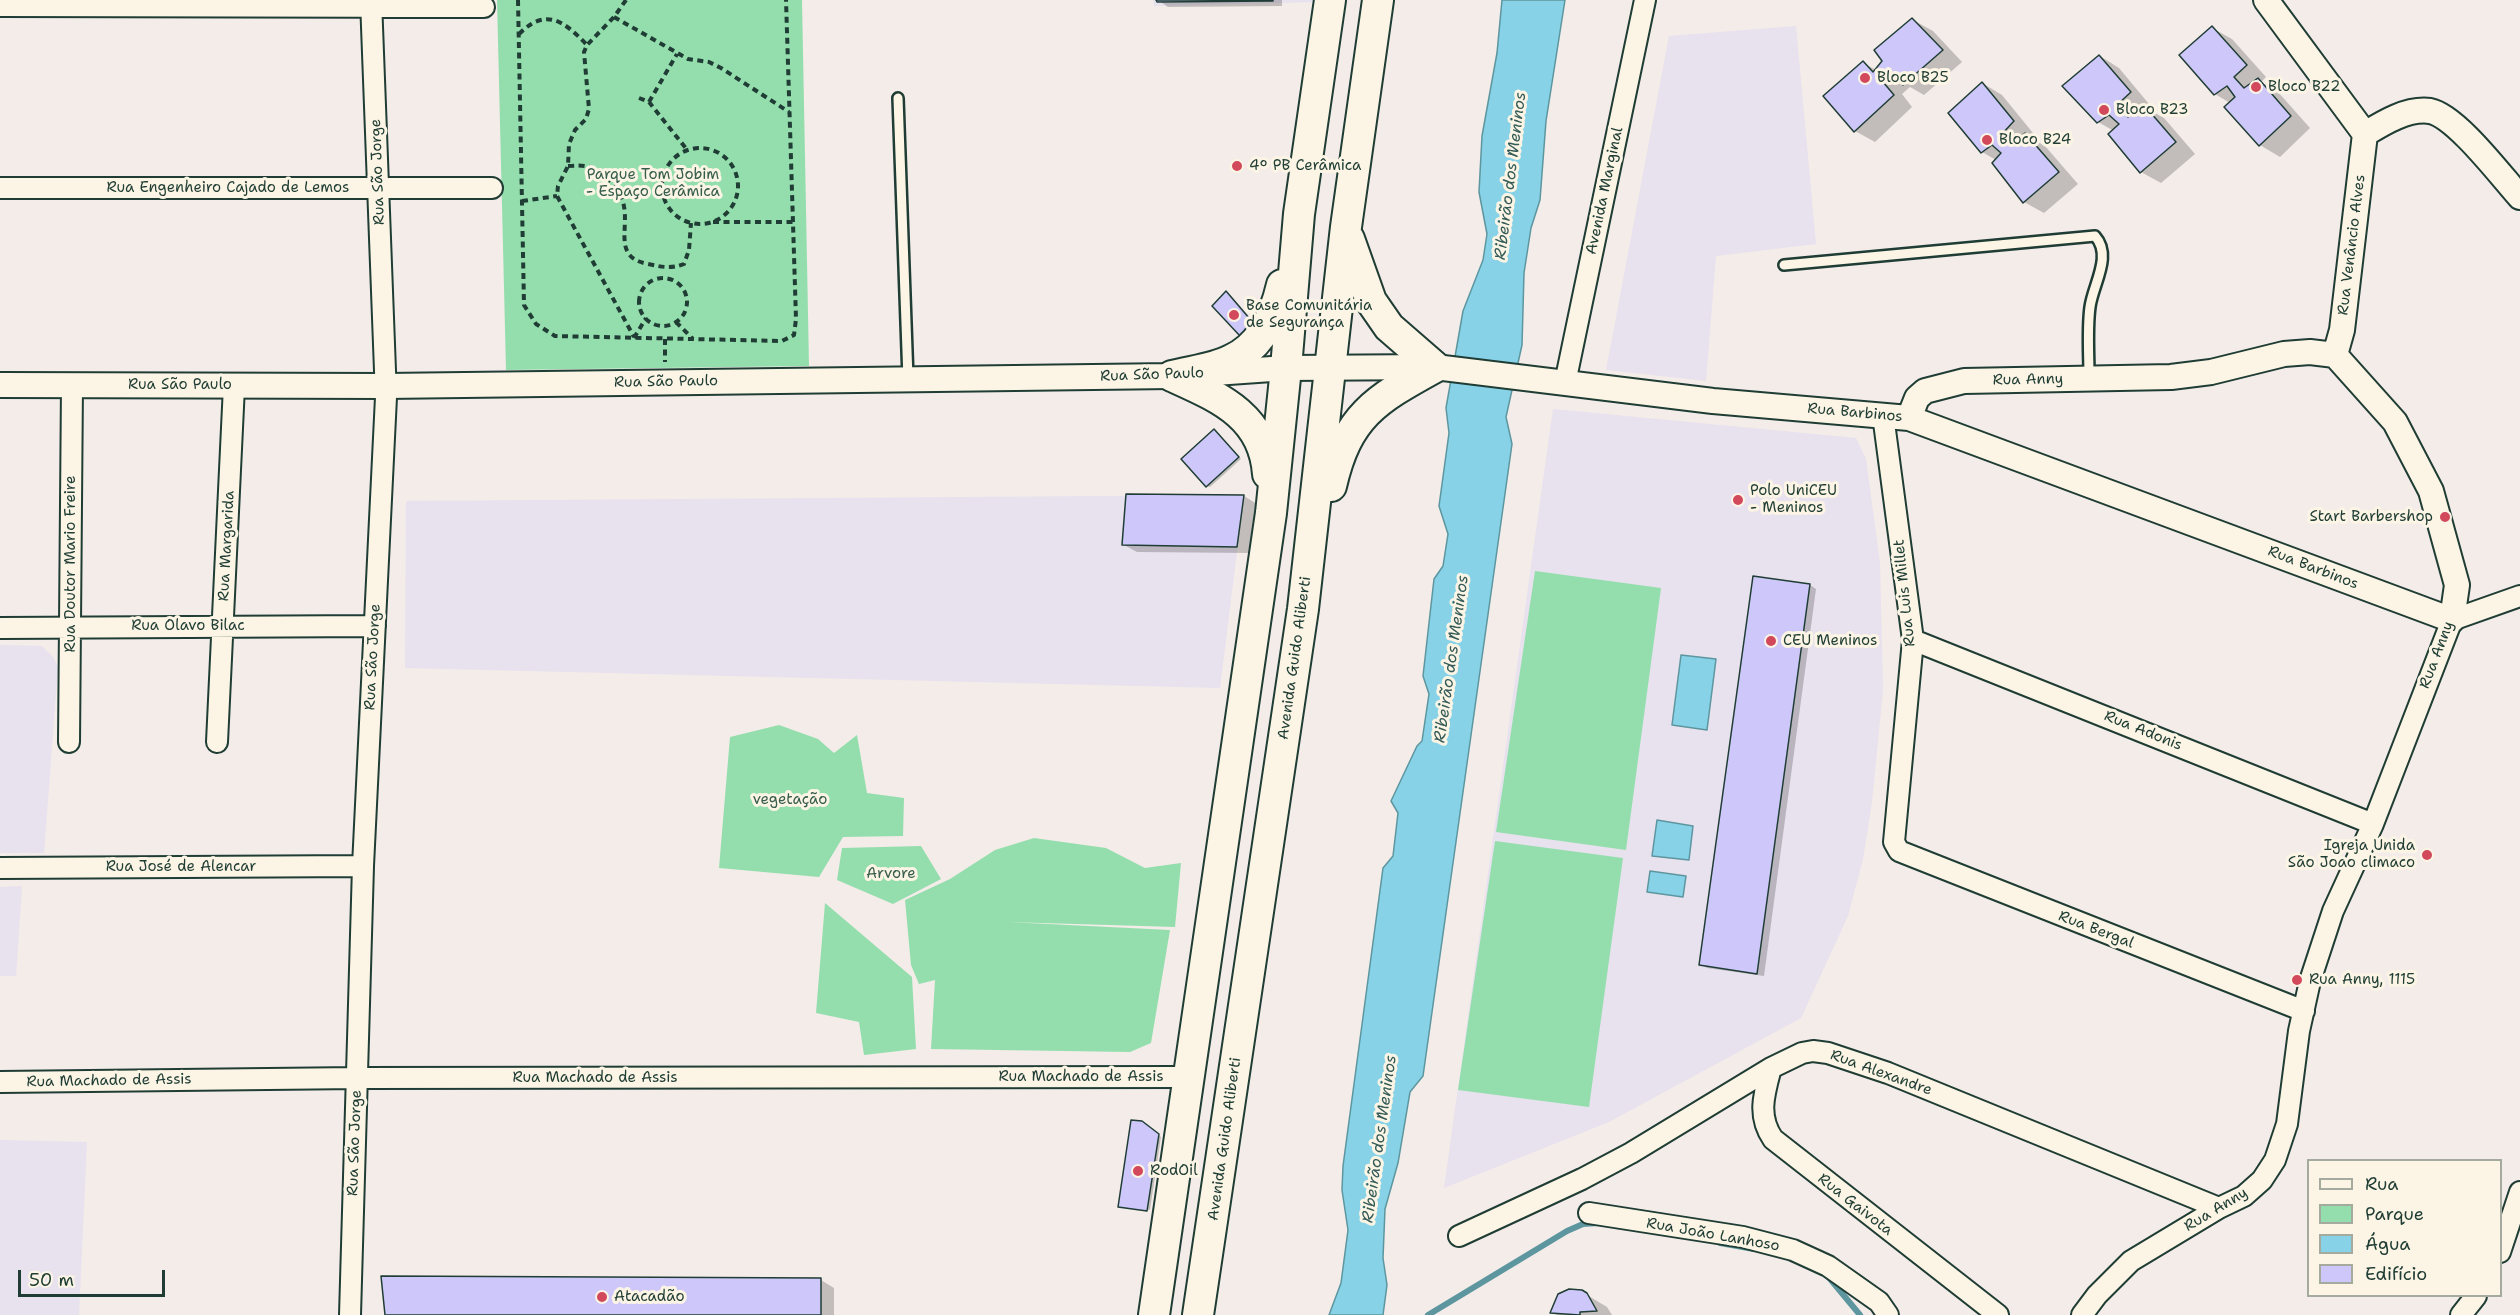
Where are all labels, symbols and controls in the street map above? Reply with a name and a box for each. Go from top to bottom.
place label: Bloco B25 [1877,69,1949,87]
marker: Bloco B25 [1858,71,1872,85]
place label: Bloco B22 [2268,78,2341,96]
marker: Bloco B22 [2249,80,2263,94]
water label: Ribeirão dos Meninos [1491,91,1531,261]
place label: Bloco B23 [2116,101,2189,119]
marker: Bloco B23 [2097,103,2111,117]
street label: Rua São Jorge [367,118,389,226]
street label: Avenida Marginal [1583,126,1627,256]
place label: Bloco B24 [1999,131,2071,149]
marker: Bloco B24 [1980,133,1994,147]
place label: 4º PB Cerâmica [1249,157,1361,175]
marker: 4º PB Cerâmica [1230,159,1244,173]
park label: Parque Tom Jobim - Espaço Cerâmica [586,166,720,201]
street label: Rua Venâncio Alves [2334,174,2370,316]
street label: Rua Engenheiro Cajado de Lemos [107,179,349,197]
place label: Base Comunitária de Segurança [1246,297,1372,332]
marker: Base Comunitária de Segurança [1227,308,1241,322]
street label: Rua São Paulo [1100,364,1204,386]
street label: Rua Anny [1993,370,2063,390]
street label: Rua São Paulo [614,372,718,392]
street label: Rua São Paulo [128,376,232,394]
street label: Rua Barbinos [1807,400,1903,426]
street label: Rua Doutor Mario Freire [62,476,80,652]
place label: Polo UniCEU - Meninos [1750,482,1837,517]
street label: Rua Margarida [215,490,239,602]
marker: Polo UniCEU - Meninos [1731,493,1745,507]
place label: Start Barbershop [2309,508,2433,526]
marker: Start Barbershop [2438,510,2452,524]
street label: Rua Luis Millet [1890,538,1920,648]
street label: Rua Barbinos [2265,542,2361,594]
water label: Ribeirão dos Meninos [1431,574,1473,744]
street label: Avenida Guido Aliberti [1275,575,1315,741]
street label: Rua São Jorge [361,603,385,711]
street label: Rua Olavo Bilac [131,617,245,635]
street label: Rua Anny [2416,619,2458,691]
place label: CEU Meninos [1783,632,1877,650]
marker: CEU Meninos [1764,634,1778,648]
street label: Rua Adonis [2101,707,2185,755]
park label: vegetação [753,791,827,809]
place label: Igreja Unida São Joao climaco [2288,837,2415,872]
marker: Igreja Unida São Joao climaco [2420,848,2434,862]
street label: Rua José de Alencar [106,858,256,876]
park label: Arvore [866,865,916,883]
street label: Rua Bergal [2056,907,2136,953]
place label: Rua Anny, 1115 [2309,971,2415,989]
marker: Rua Anny, 1115 [2290,973,2304,987]
street label: Rua Alexandre [1828,1046,1934,1100]
water label: Ribeirão dos Meninos [1359,1054,1401,1224]
street label: Avenida Guido Aliberti [1205,1056,1245,1222]
street label: Rua Machado de Assis [998,1068,1164,1086]
street label: Rua Machado de Assis [512,1069,678,1087]
street label: Rua Machado de Assis [26,1071,192,1091]
street label: Rua São Jorge [344,1089,366,1197]
legend [2307,1159,2502,1297]
place label: RodOil [1150,1162,1198,1180]
marker: RodOil [1131,1164,1145,1178]
street label: Rua Gaivota [1814,1170,1896,1240]
text: Rua [2365,1172,2398,1196]
street label: Rua Anny [2181,1184,2251,1236]
text: Parque [2365,1202,2424,1226]
street label: Rua João Lanhoso [1645,1214,1781,1256]
text: Água [2365,1232,2410,1256]
scale bar [21,1258,168,1296]
text: Edifício [2365,1262,2427,1286]
text: 50 m [29,1268,74,1292]
place label: Atacadão [614,1288,685,1306]
marker: Atacadão [595,1290,609,1304]

